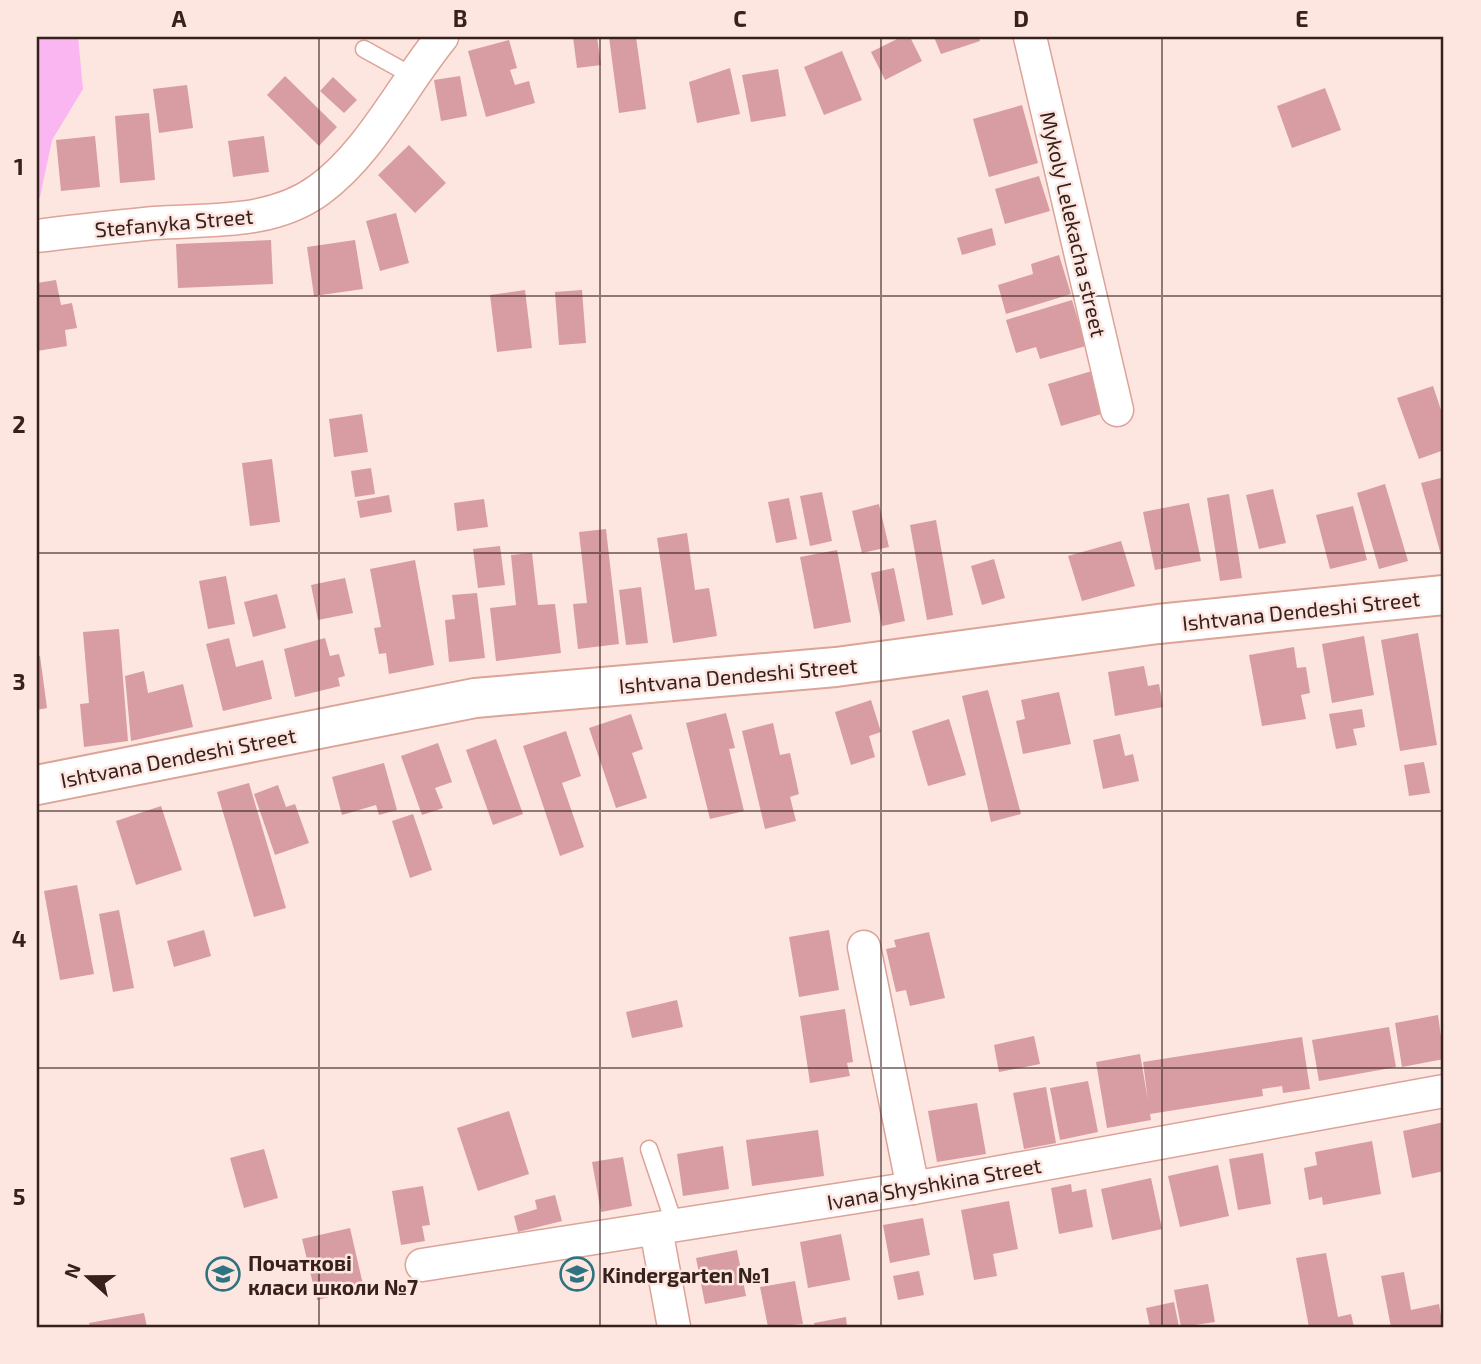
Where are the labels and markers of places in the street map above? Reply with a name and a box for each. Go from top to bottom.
place label: Початкові класи школи №7 [248,1250,418,1299]
school or university icon: Початкові класи школи №7 [204,1255,242,1293]
school or university icon: Kindergarten №1 [558,1255,596,1293]
place label: Kindergarten №1 [602,1262,770,1287]

